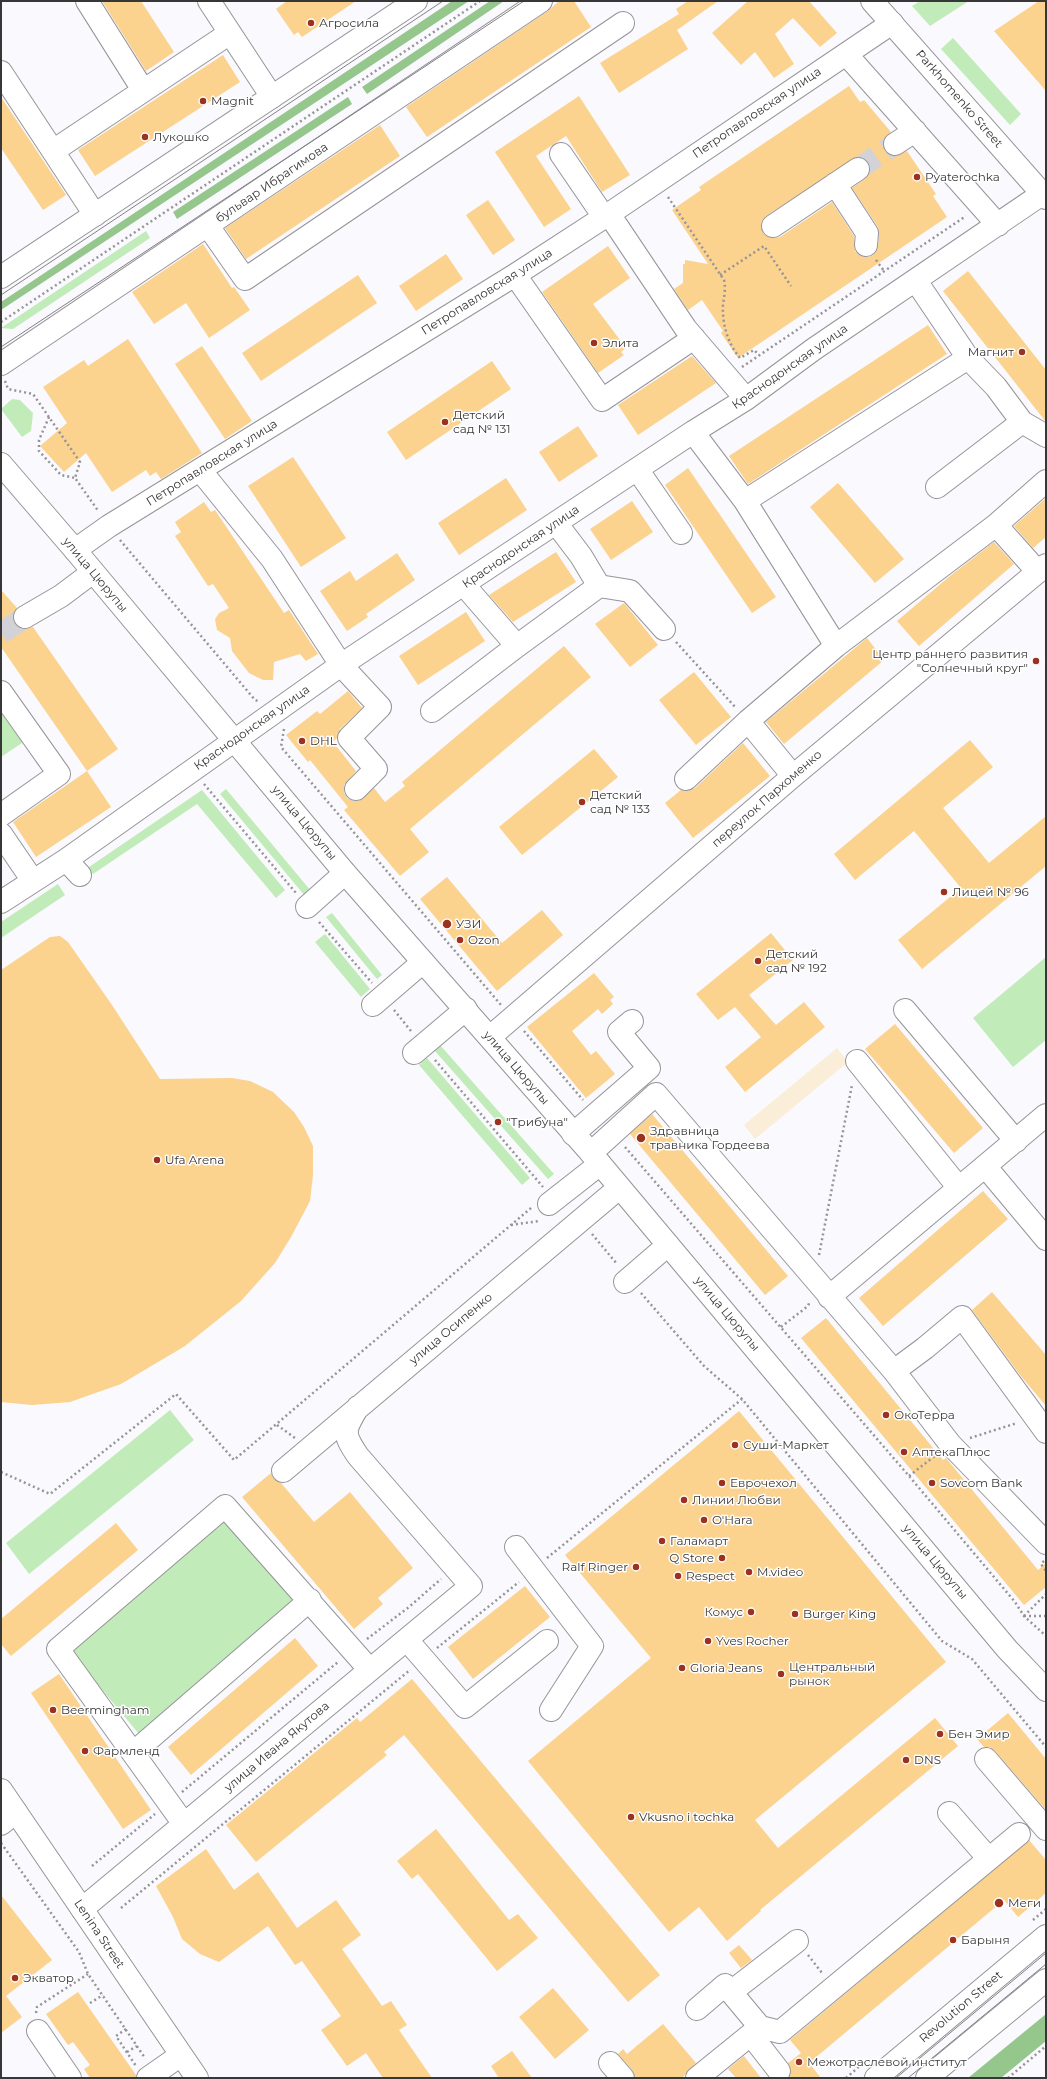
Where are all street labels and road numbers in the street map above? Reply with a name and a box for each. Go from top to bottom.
street label: Parkhomenko Street [913,47,1005,151]
street label: Петропавловская улица [690,65,824,161]
street label: бульвар Ибрагимова [213,140,331,226]
street label: Петропавловская улица [419,246,555,338]
street label: Краснодонская улица [729,322,851,412]
street label: Петропавловская улица [144,417,280,509]
street label: Краснодонская улица [460,502,582,592]
street label: улица Цюрупы [60,535,130,615]
street label: Краснодонская улица [191,683,313,773]
street label: переулок Пархоменко [709,747,825,851]
street label: улица Цюрупы [269,783,339,863]
street label: улица Цюрупы [480,1028,552,1108]
street label: улица Цюрупы [692,1274,762,1354]
street label: улица Осипенко [407,1290,495,1368]
street label: улица Цюрупы [900,1522,970,1602]
street label: улица Ивана Якутова [222,1699,332,1795]
street label: Lenina Street [71,1897,127,1971]
street label: Revolution Street [916,1968,1006,2046]

